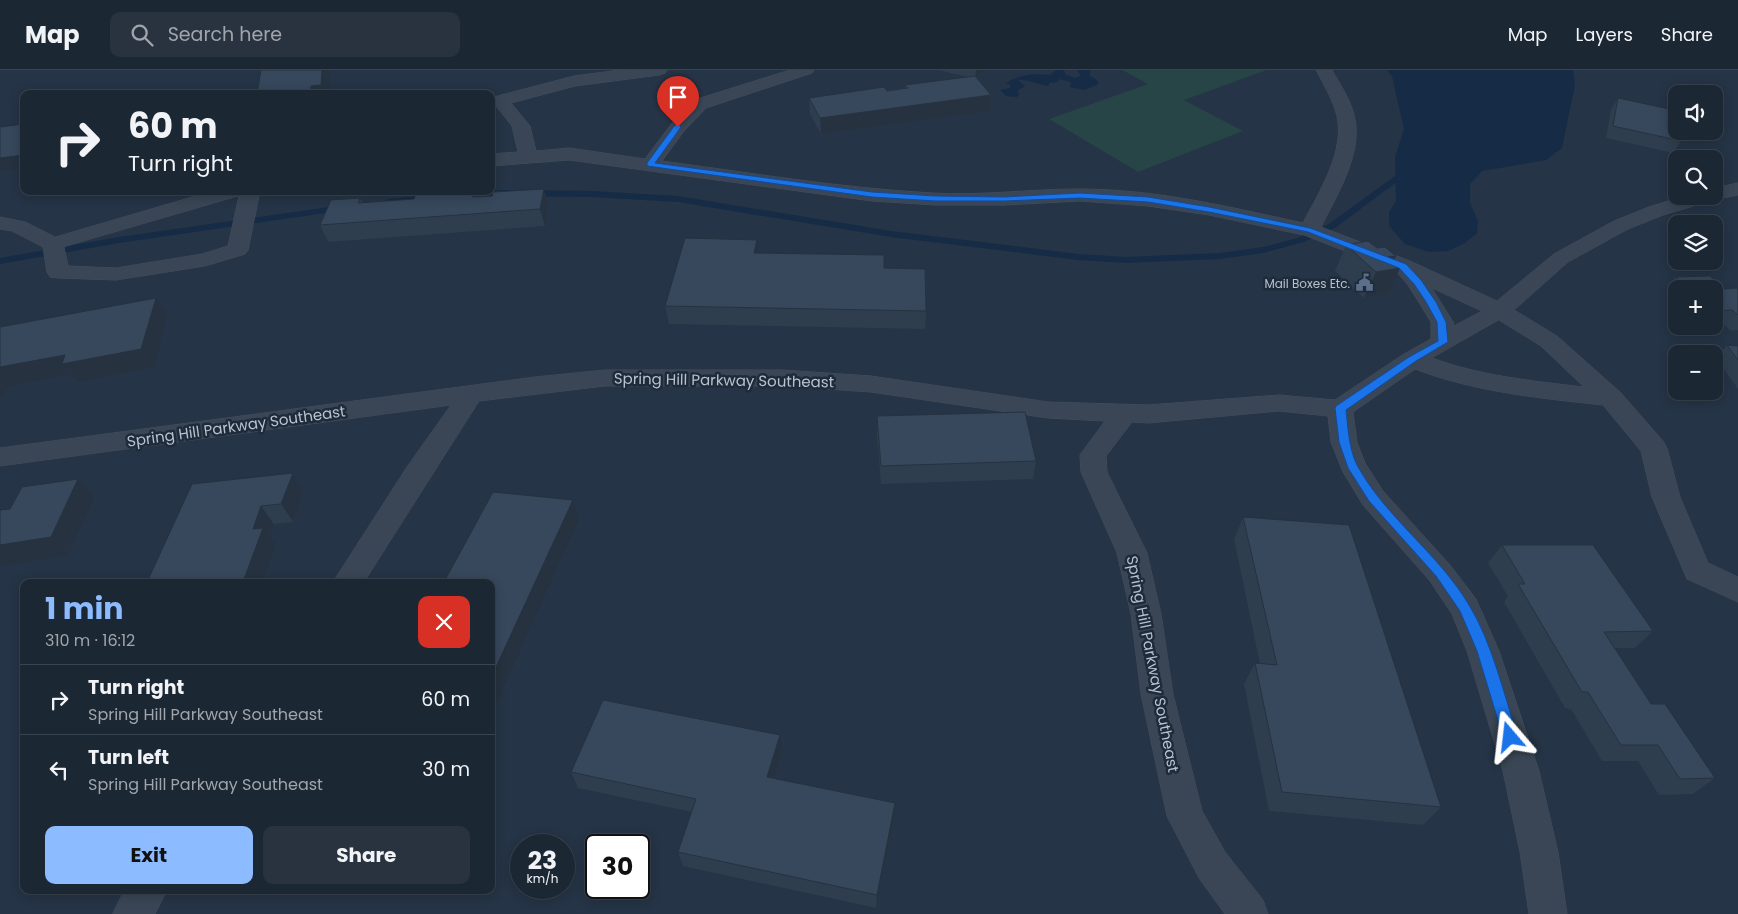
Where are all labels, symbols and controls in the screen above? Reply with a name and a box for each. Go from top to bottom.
search box [110,12,460,57]
text: Map [25,18,80,51]
icon: search [128,21,156,49]
text: Search here [168,21,282,48]
text: Map [1508,22,1548,47]
text: Layers [1576,22,1633,47]
text: Share [1661,22,1713,47]
pin [657,76,699,127]
icon: arrive [664,83,692,111]
map controls [1668,85,1723,400]
button: sound [1668,85,1723,140]
text: 60 m [128,101,218,150]
icon: right [45,110,110,175]
text: Turn right [128,148,233,179]
button: search [1668,150,1723,205]
button: layers [1668,215,1723,270]
public building icon: Mail Boxes Etc. [1354,273,1374,293]
place label: Mail Boxes Etc. [1264,275,1350,292]
button: + [1668,280,1723,335]
button: − [1668,345,1723,400]
street label: Spring Hill Parkway Southeast [614,368,834,392]
street label: Spring Hill Parkway Southeast [125,400,347,452]
street label: Spring Hill Parkway Southeast [1122,554,1184,774]
text: 1 min [45,587,123,630]
button: close [418,596,470,648]
text: 310 m · 16:12 [45,629,135,652]
text: Turn right [88,674,184,701]
icon: right [45,686,73,714]
text: 60 m [421,686,470,713]
text: Spring Hill Parkway Southeast [88,703,323,726]
position arrow [1483,710,1535,762]
text: Turn left [88,744,169,771]
icon: left [45,756,73,784]
text: 30 m [422,756,470,783]
text: Spring Hill Parkway Southeast [88,773,323,796]
button: Exit [45,826,253,884]
button: Share [263,826,470,884]
speed limit sign: 30 [585,834,650,899]
text: 23 [528,843,557,878]
text: km/h [527,870,558,887]

